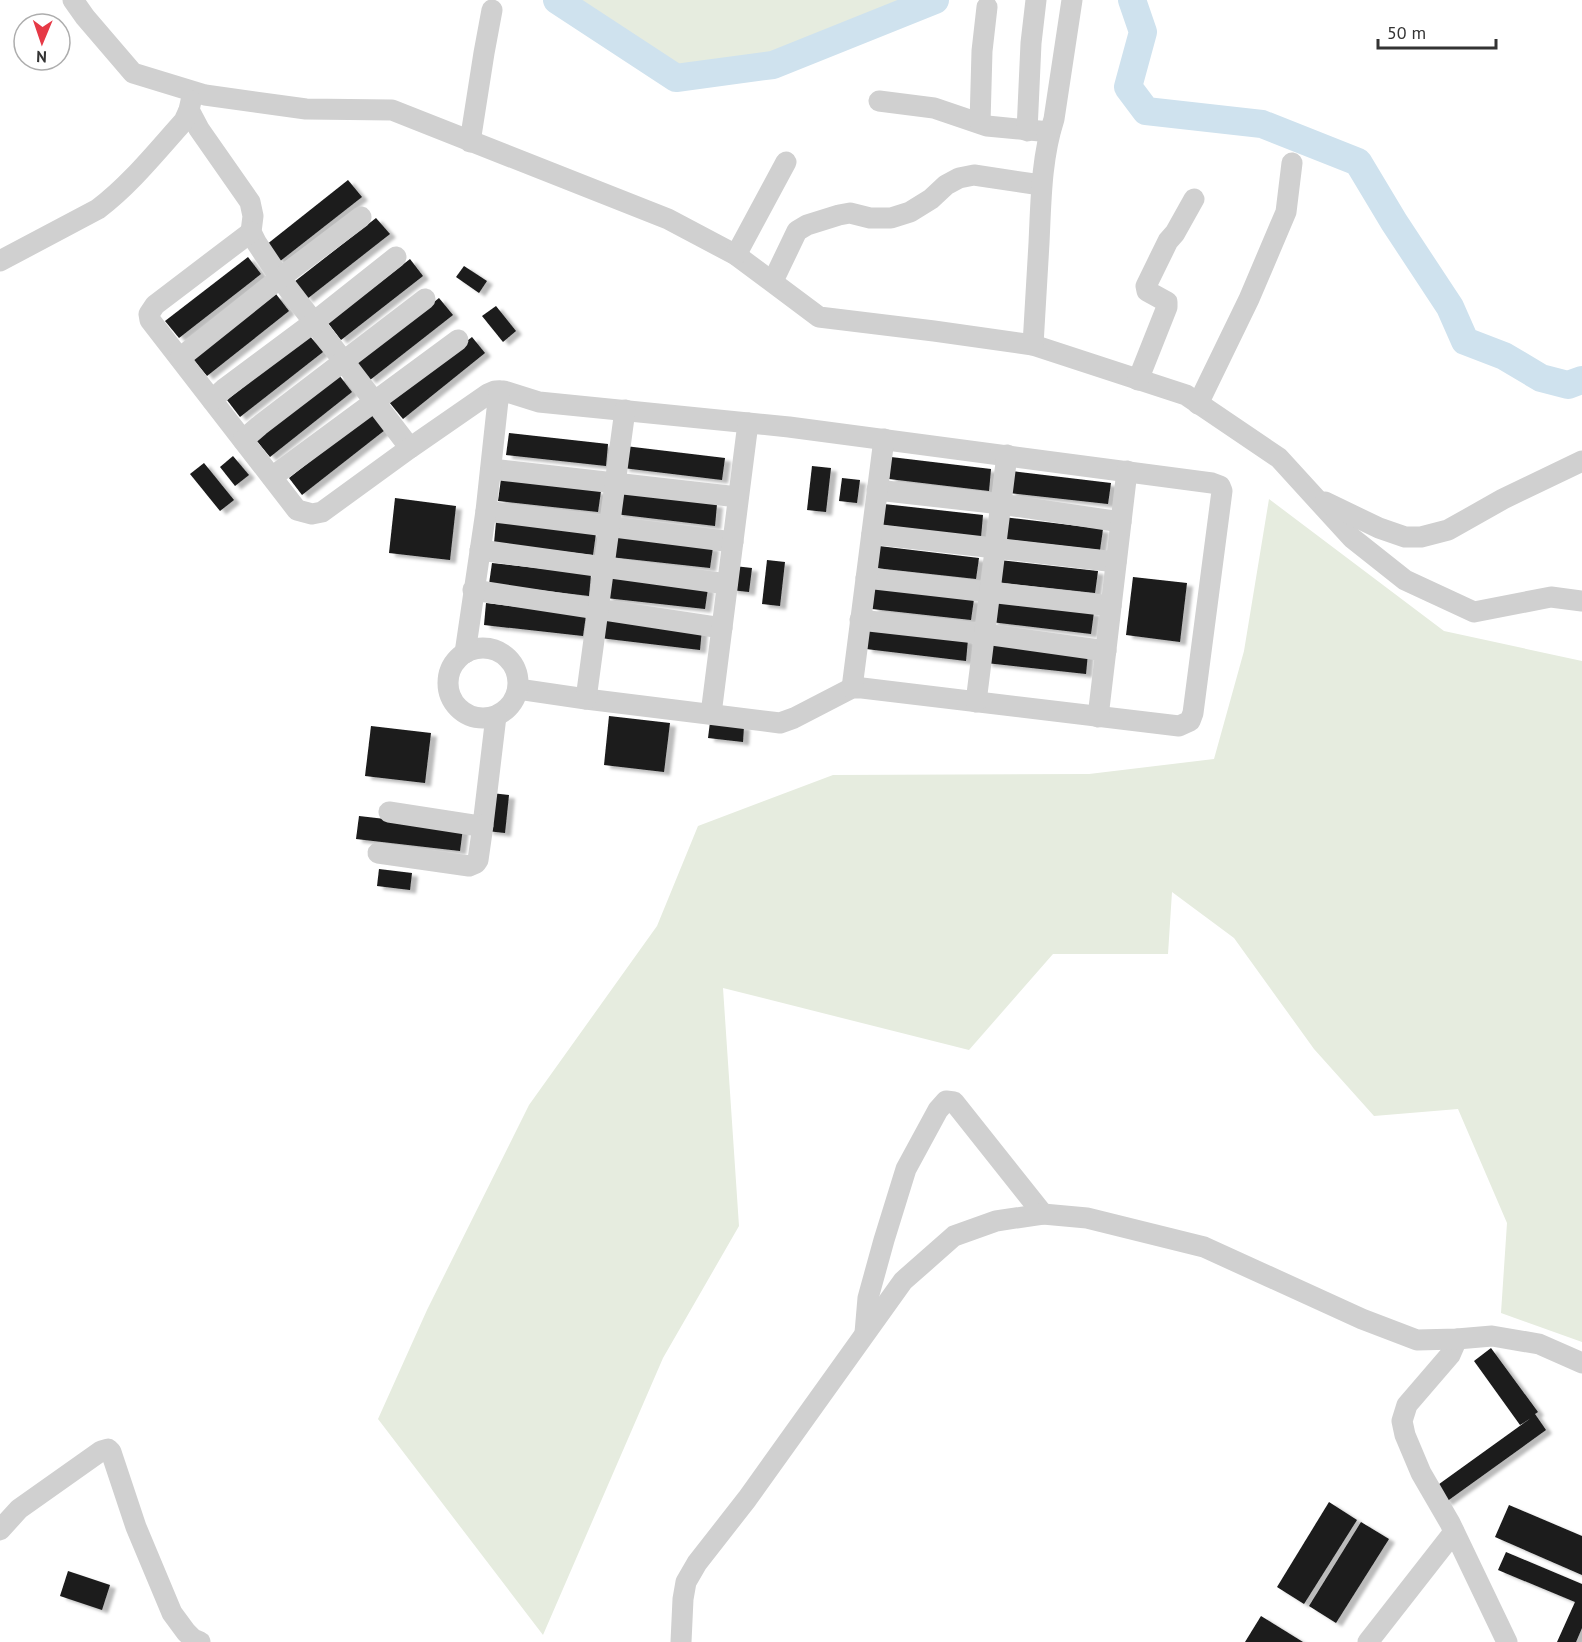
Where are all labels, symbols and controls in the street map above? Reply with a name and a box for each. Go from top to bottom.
north arrow [12,12,72,72]
scale bar [1378,12,1496,50]
text: 50 m [1387,21,1426,44]
text: N [36,47,47,67]

